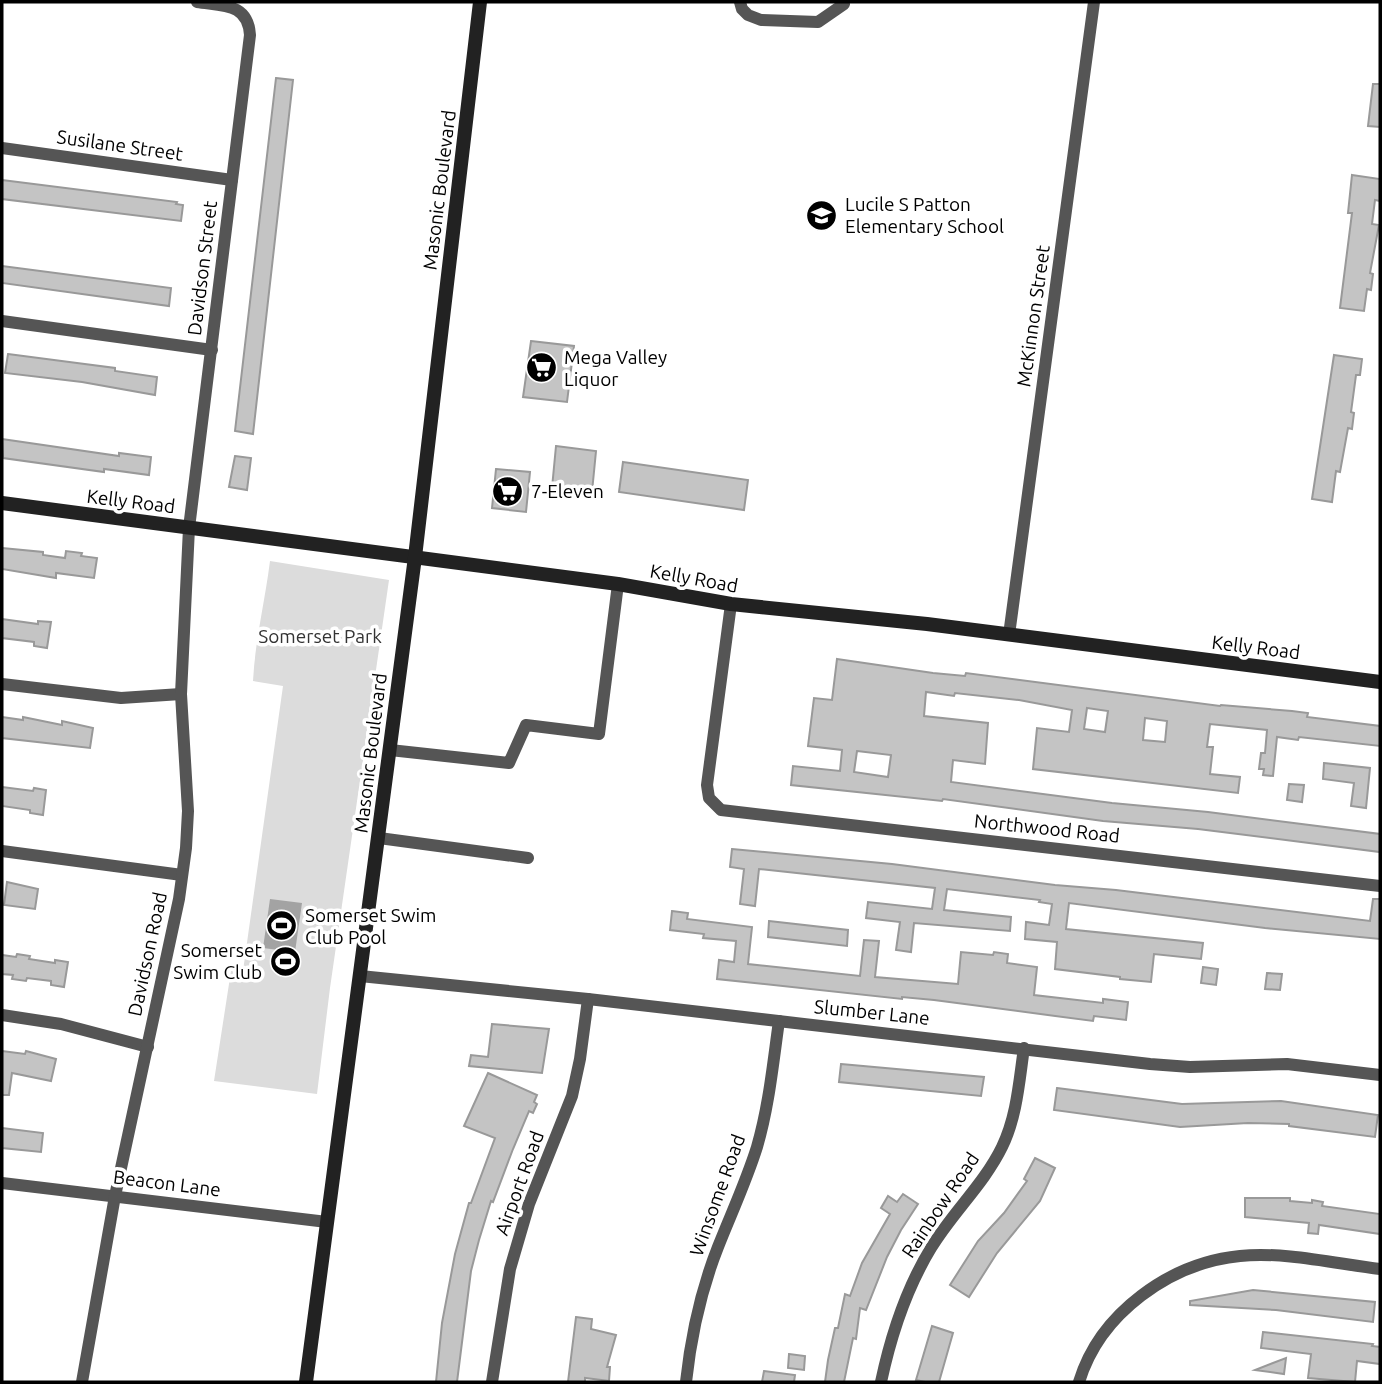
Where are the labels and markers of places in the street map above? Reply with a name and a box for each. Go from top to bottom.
place label: Lucile S Patton Elementary School [845,193,1004,237]
school or university icon: Lucile S Patton Elementary School [805,198,839,232]
place label: Mega Valley Liquor [564,346,667,390]
supermarket icon: Mega Valley Liquor [524,351,558,385]
supermarket icon: 7-Eleven [491,474,525,508]
place label: 7-Eleven [531,480,604,502]
place label: Somerset Swim Club Pool [305,904,436,948]
sports icon: Somerset Swim Club Pool [265,909,299,943]
place label: Somerset Swim Club [173,939,263,983]
sports icon: Somerset Swim Club [268,944,302,978]

